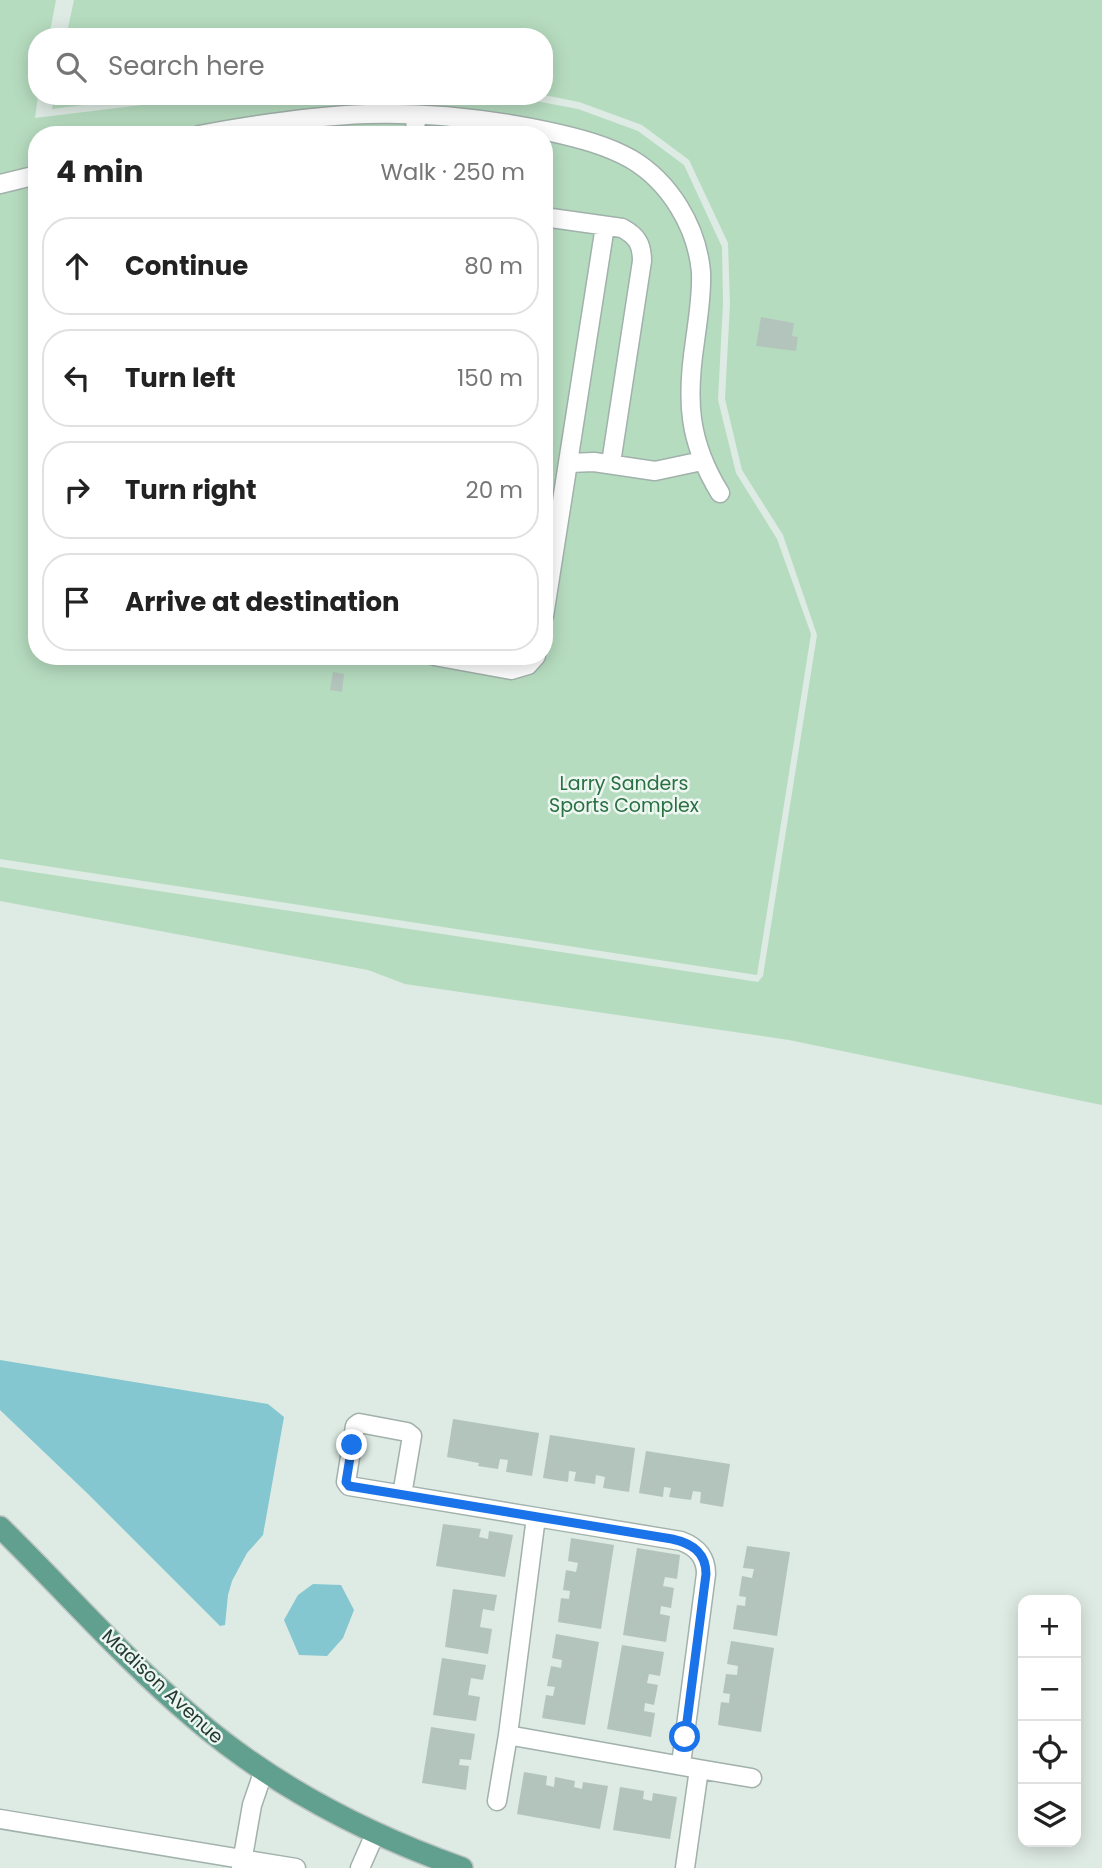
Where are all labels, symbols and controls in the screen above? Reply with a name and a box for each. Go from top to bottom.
search box [28,28,553,105]
icon: search [52,48,90,86]
text: Search here [108,48,265,84]
text: 4 min [56,150,144,193]
text: Walk · 250 m [380,156,525,188]
icon: ahead [58,247,96,285]
text: Continue [125,248,248,284]
text: 80 m [464,250,523,282]
icon: left [58,359,96,397]
text: Turn left [125,360,236,396]
text: 150 m [457,362,523,394]
icon: right [58,471,96,509]
text: Turn right [125,472,257,508]
text: 20 m [465,474,523,506]
icon: arrive [58,583,96,621]
text: Arrive at destination [125,584,400,620]
park label: Larry Sanders Sports Complex [549,770,699,819]
route end [336,1429,367,1460]
map controls [1018,1595,1081,1847]
button: + [1018,1595,1081,1658]
street label: Madison Avenue [96,1623,229,1750]
button: − [1018,1658,1081,1721]
route start [669,1721,700,1752]
button: locate [1018,1721,1081,1784]
button: layers [1018,1784,1081,1847]

